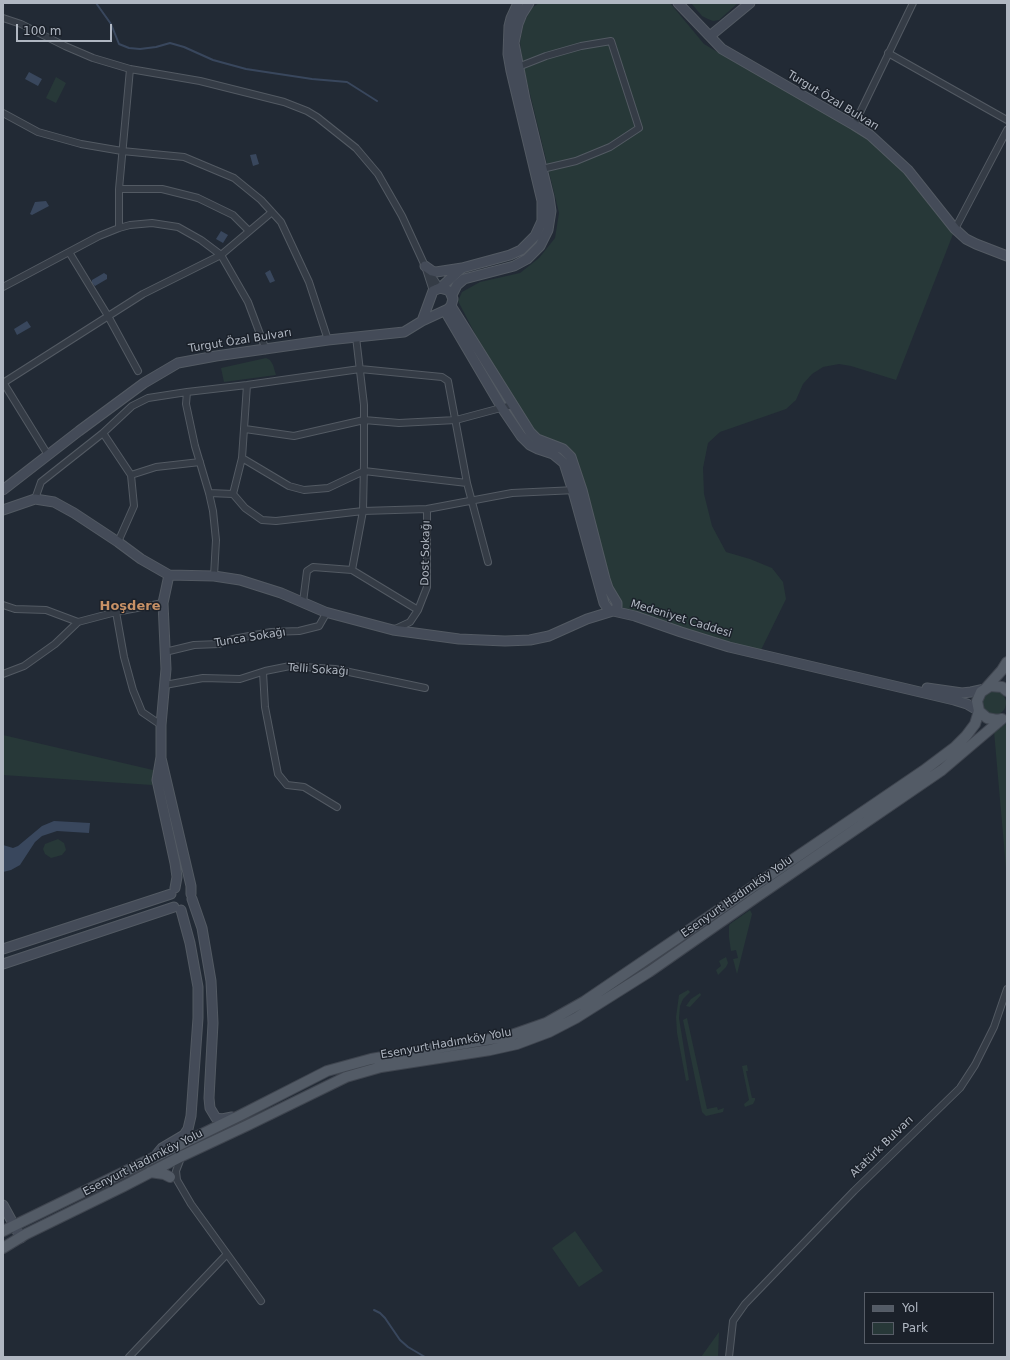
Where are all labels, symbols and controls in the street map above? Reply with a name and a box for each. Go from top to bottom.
scale bar [18,16,114,42]
text: 100 m [23,24,61,38]
street label: Turgut Özal Bulvarı [785,68,881,134]
street label: Turgut Özal Bulvarı [187,326,293,356]
street label: Dost Sokağı [419,520,433,586]
street label: Medeniyet Caddesi [629,597,733,641]
district label: Hoşdere [100,599,160,615]
street label: Tunca Sokağı [213,626,287,650]
street label: Telli Sokağı [287,661,349,679]
street label: Esenyurt Hadımköy Yolu [679,854,795,940]
street label: Esenyurt Hadımköy Yolu [379,1026,513,1062]
street label: Atatürk Bulvarı [848,1114,916,1180]
street label: Esenyurt Hadımköy Yolu [81,1127,205,1199]
legend [864,1292,994,1344]
text: Yol [902,1301,918,1315]
text: Park [902,1321,928,1335]

